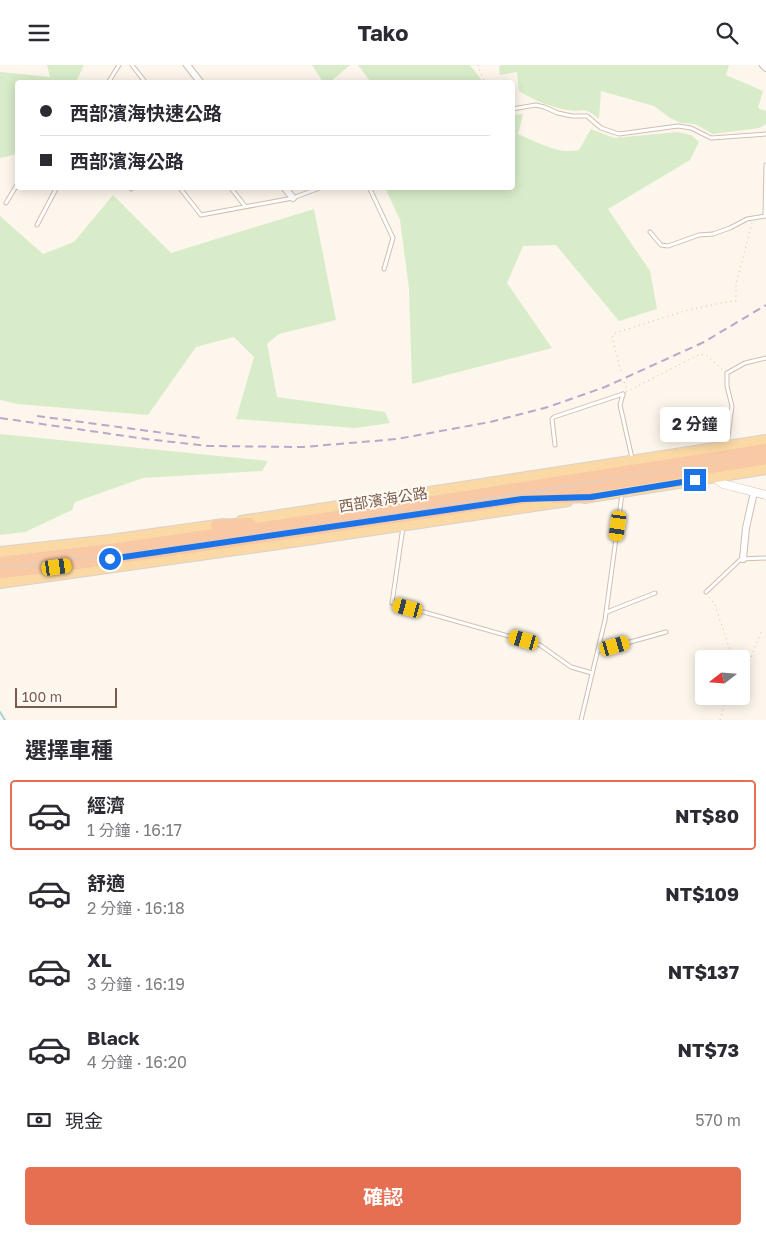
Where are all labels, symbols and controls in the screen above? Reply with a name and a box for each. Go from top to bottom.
icon: menu [25,19,53,47]
text: Tako [358,19,408,46]
icon: search [713,19,741,47]
text: 西部濱海快速公路 [70,101,222,124]
text: 西部濱海公路 [70,149,184,172]
callout: 2 分鐘 [660,407,730,443]
text: 2 分鐘 [672,414,718,434]
route end [684,469,706,491]
street label: 西部濱海公路 [337,483,429,515]
car [608,510,627,542]
route start [99,548,121,570]
car [41,557,72,577]
car [391,597,424,619]
car [507,629,540,651]
car [598,635,631,657]
north arrow [695,650,750,705]
map controls [695,650,750,705]
scale bar [15,685,118,708]
text: 100 m [22,688,62,705]
text: 選擇車種 [25,736,113,763]
icon: car [27,793,72,838]
text: 經濟 [87,793,125,816]
text: NT$80 [675,804,739,827]
text: 1 分鐘 · 16:17 [87,820,182,840]
icon: car [27,871,72,916]
text: 舒適 [87,871,125,894]
text: NT$109 [665,882,739,905]
text: 2 分鐘 · 16:18 [87,898,185,918]
text: XL [87,948,112,971]
icon: car [27,949,72,994]
text: NT$137 [668,960,739,983]
text: 3 分鐘 · 16:19 [87,974,185,994]
text: Black [87,1026,140,1049]
icon: car [27,1027,72,1072]
text: NT$73 [678,1038,739,1061]
text: 4 分鐘 · 16:20 [87,1052,187,1072]
icon: cash [25,1106,53,1134]
text: 現金 [65,1109,103,1132]
text: 570 m [695,1110,741,1130]
button: 確認 [25,1167,741,1225]

